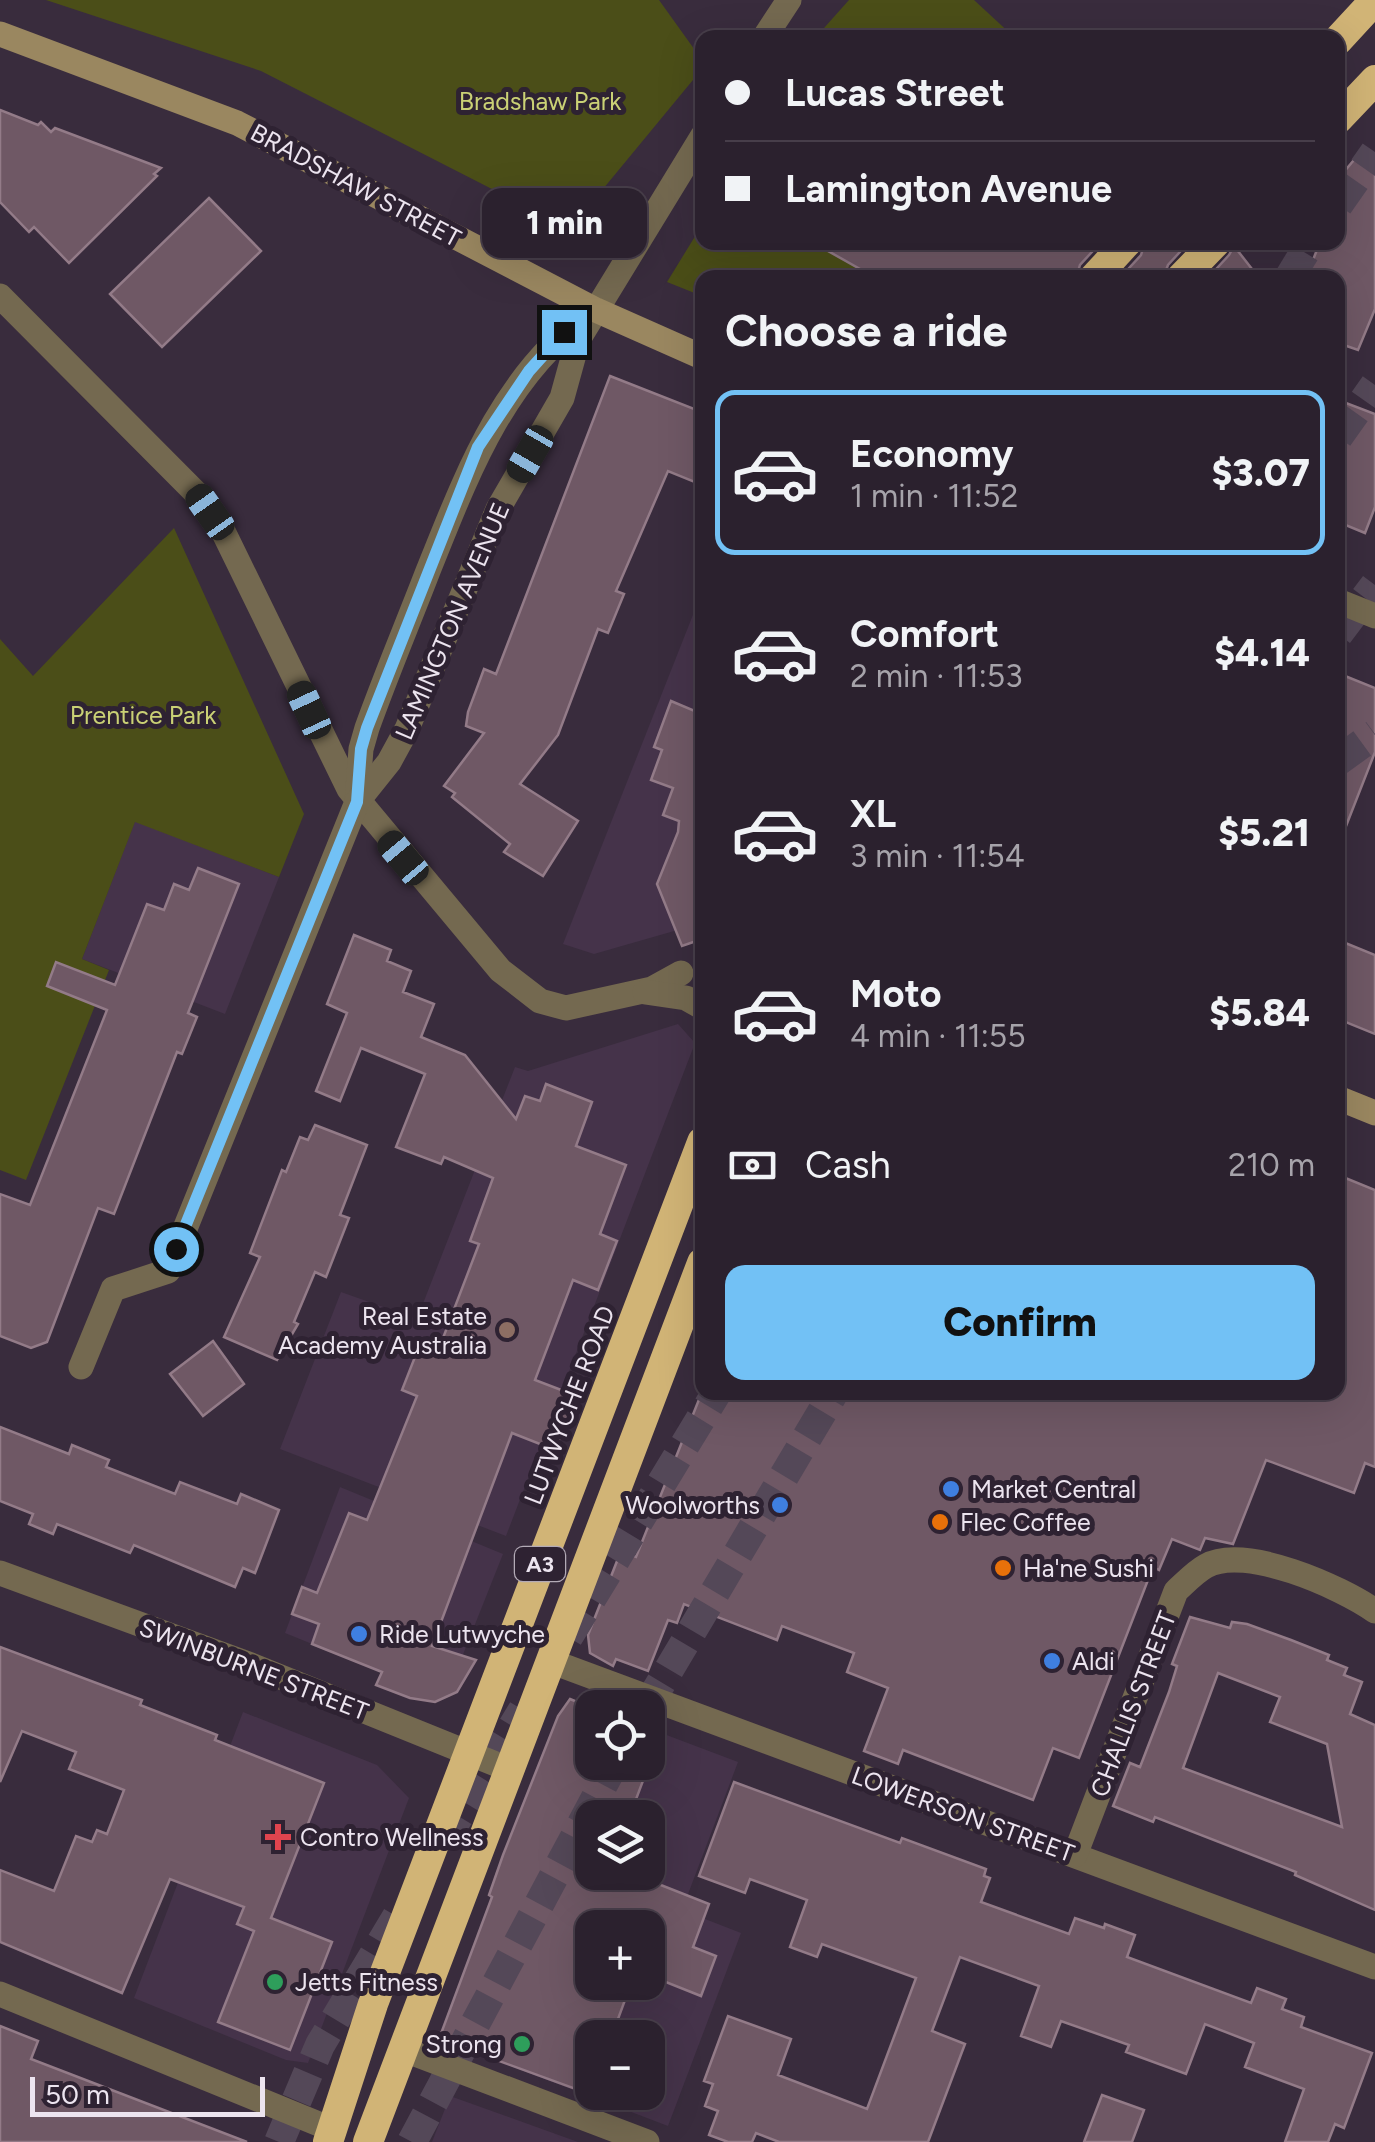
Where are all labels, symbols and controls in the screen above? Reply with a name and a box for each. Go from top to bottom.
text: Lucas Street [785,70,1005,116]
park label: Bradshaw Park [459,86,622,116]
street label: BRADSHAW STREET [246,117,466,253]
text: Lamington Avenue [785,166,1112,212]
callout: 1 min [482,187,646,257]
text: 1 min [526,204,603,242]
text: Choose a ride [725,303,1007,357]
route end [542,310,587,355]
car [502,421,558,487]
icon: car [730,428,820,518]
text: Economy [850,431,1013,477]
text: $3.07 [1211,450,1310,496]
text: 1 min · 11:52 [850,477,1018,515]
car [181,479,239,545]
street label: LAMINGTON AVENUE [388,498,516,744]
icon: car [730,608,820,698]
text: Comfort [850,611,999,657]
text: $4.14 [1214,630,1310,676]
text: 2 min · 11:53 [850,657,1023,695]
car [283,676,335,744]
park label: Prentice Park [70,700,217,730]
icon: car [730,788,820,878]
text: XL [850,791,896,837]
text: $5.21 [1218,810,1310,856]
car [372,825,434,891]
text: 3 min · 11:54 [850,837,1025,875]
icon: car [730,968,820,1058]
text: Moto [850,971,942,1017]
text: $5.84 [1209,990,1310,1036]
text: 4 min · 11:55 [850,1017,1026,1055]
icon: cash [725,1138,780,1193]
text: Cash [805,1142,891,1188]
text: 210 m [1228,1146,1315,1184]
route start [154,1227,199,1272]
button: Confirm [725,1265,1315,1380]
place label: Real Estate Academy Australia [278,1301,487,1360]
street label: LUTWYCHE ROAD [517,1301,621,1509]
marker: Real Estate Academy Australia [496,1319,518,1341]
place label: Market Central [971,1474,1136,1504]
marker: Market Central [940,1478,962,1500]
place label: Woolworths [625,1490,760,1520]
marker: Woolworths [769,1494,791,1516]
place label: Flec Coffee [960,1507,1091,1537]
marker: Flec Coffee [929,1511,951,1533]
road number: A3 [515,1547,565,1581]
place label: Ha'ne Sushi [1023,1553,1154,1583]
marker: Ha'ne Sushi [992,1557,1014,1579]
street label: CHALLIS STREET [1084,1607,1182,1801]
street label: SWINBURNE STREET [135,1612,373,1727]
place label: Ride Lutwyche [379,1619,545,1649]
marker: Ride Lutwyche [348,1623,370,1645]
place label: Aldi [1072,1646,1115,1676]
marker: Aldi [1041,1650,1063,1672]
map controls [575,1690,665,2110]
button: locate [575,1690,665,1780]
street label: LOWERSON STREET [848,1760,1079,1868]
button: layers [575,1800,665,1890]
place label: Contro Wellness [300,1822,484,1852]
marker: Contro Wellness [265,1824,291,1850]
button: + [575,1910,665,2000]
place label: Jetts Fitness [295,1967,438,1997]
marker: Jetts Fitness [264,1971,286,1993]
button: − [575,2020,665,2110]
place label: Strong [426,2029,502,2059]
marker: Strong [511,2033,533,2055]
scale bar [30,2072,265,2116]
text: 50 m [45,2077,110,2111]

